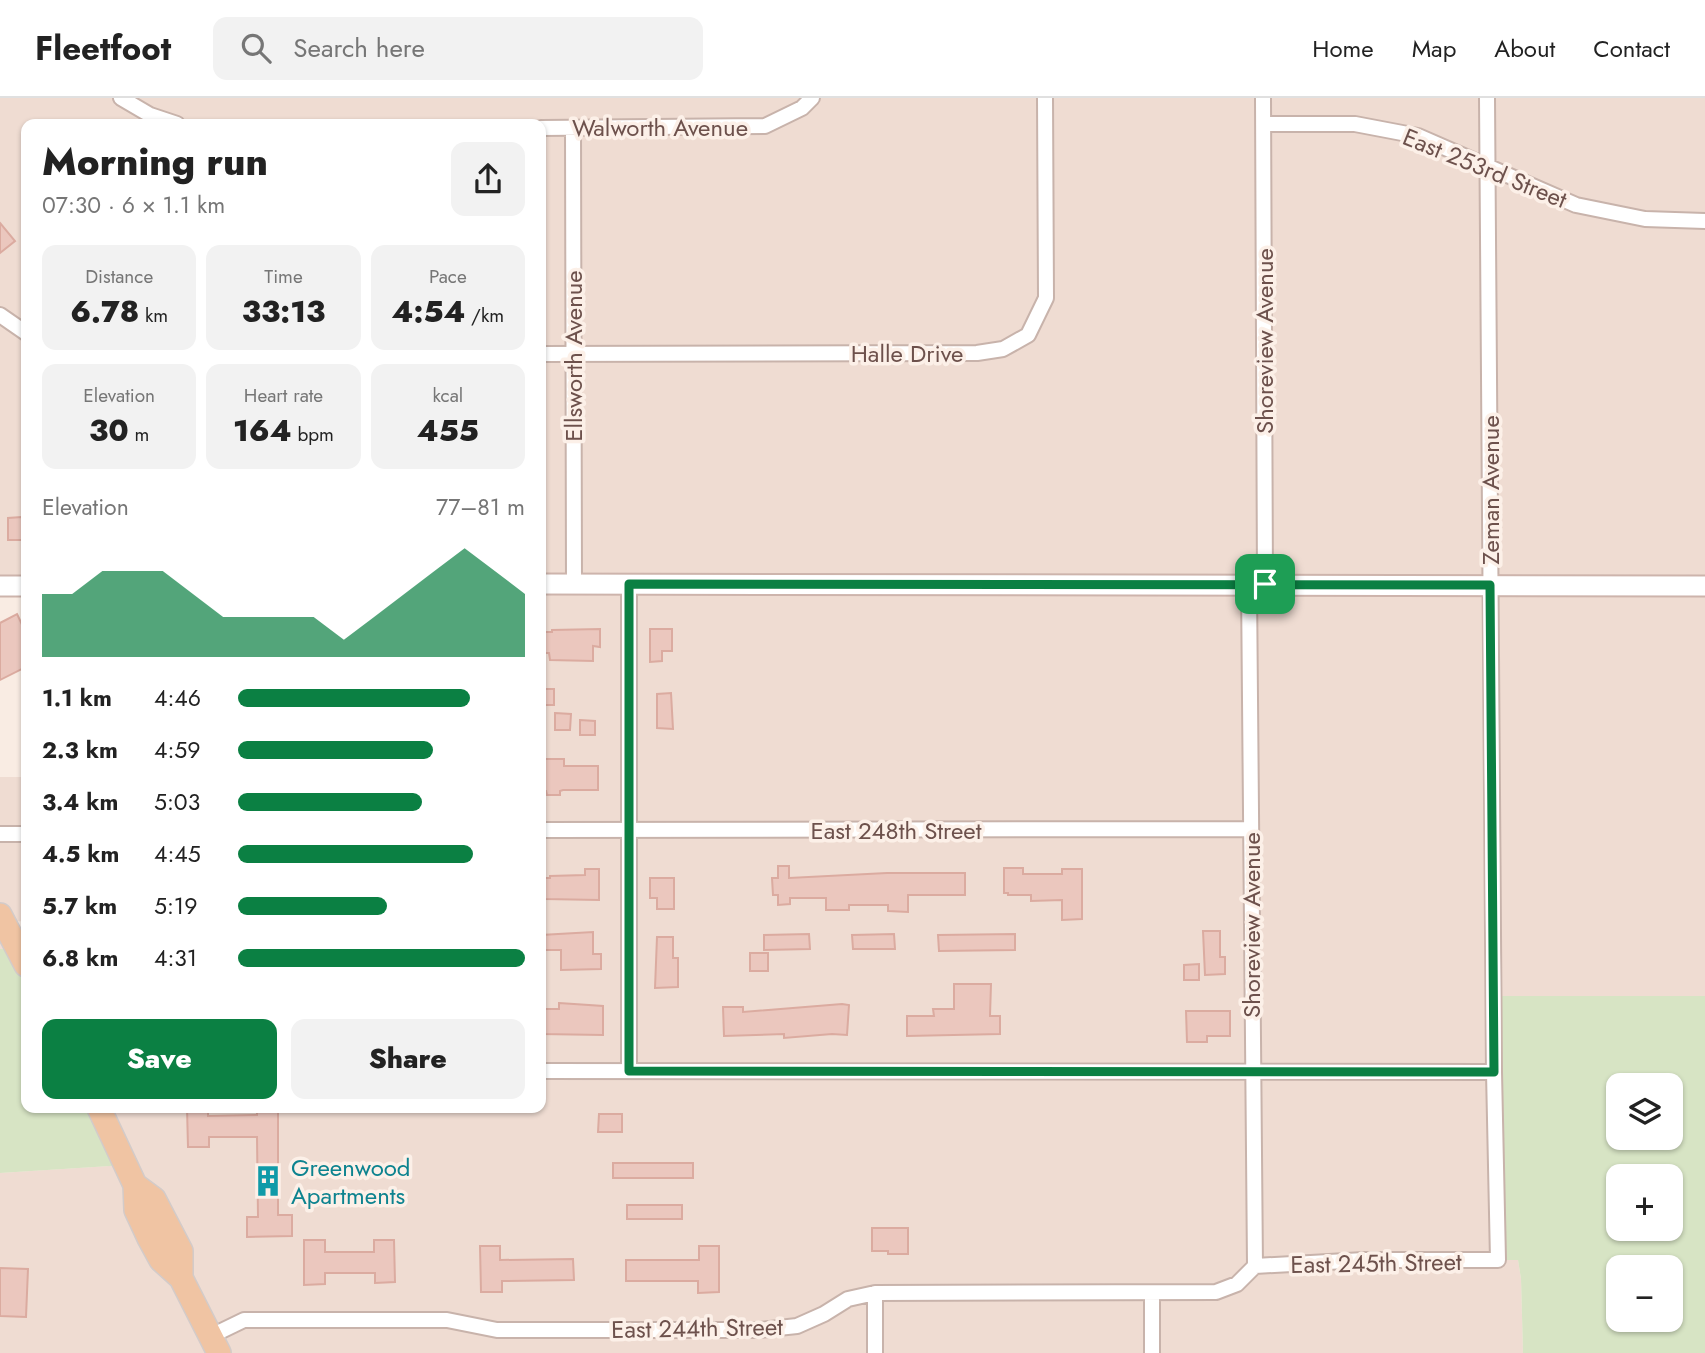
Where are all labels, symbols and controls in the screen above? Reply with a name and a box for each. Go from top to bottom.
search box [213,17,703,80]
text: Fleetfoot [35,25,171,72]
icon: search [237,29,275,67]
text: Search here [293,29,425,67]
text: Home [1312,31,1374,66]
text: Map [1412,31,1456,66]
text: About [1494,31,1555,66]
text: Contact [1593,31,1670,66]
street label: Walworth Avenue [572,110,748,145]
street label: East 253rd Street [1398,119,1572,217]
text: Morning run [42,134,268,189]
button: share [451,142,525,216]
text: 07:30 · 6 × 1.1 km [42,188,225,222]
street label: Shoreview Avenue [1247,248,1282,434]
text: Distance [85,263,153,290]
text: Time [264,263,303,290]
text: Pace [429,263,467,290]
street label: Ellsworth Avenue [556,270,591,442]
text: 6.78 [70,290,139,333]
text: 33:13 [242,290,325,333]
text: 4:54 [392,290,465,333]
text: km [139,302,168,329]
text: /km [465,302,504,329]
street label: Halle Drive [851,336,963,371]
text: Elevation [83,382,155,409]
text: Heart rate [244,382,323,409]
text: kcal [432,382,463,409]
text: 30 [89,409,129,452]
text: 164 [233,409,292,452]
text: 455 [417,409,479,452]
street label: Zeman Avenue [1473,415,1508,565]
text: m [129,421,149,448]
text: bpm [292,421,334,448]
text: Elevation [42,490,129,524]
text: 77–81 m [436,490,525,524]
pin [1235,554,1295,614]
icon: arrive [1246,565,1284,603]
text: 1.1 km [42,681,112,715]
text: 4:46 [154,681,201,715]
text: 2.3 km [42,733,118,767]
text: 4:59 [154,733,201,767]
text: 3.4 km [42,785,118,819]
text: 5:03 [154,785,200,819]
street label: East 248th Street [811,813,982,848]
street label: Shoreview Avenue [1234,832,1269,1018]
text: 4.5 km [42,837,119,871]
text: 4:45 [154,837,201,871]
text: 5.7 km [42,889,117,923]
text: 5:19 [154,889,197,923]
text: 6.8 km [42,941,118,975]
text: 4:31 [154,941,197,975]
button: Save [42,1019,277,1099]
button: Share [291,1019,525,1099]
map controls [1606,1073,1683,1332]
button: layers [1606,1073,1683,1150]
place label: Greenwood Apartments [291,1150,411,1213]
building icon: Greenwood Apartments [251,1164,285,1198]
button: + [1606,1164,1683,1241]
street label: East 245th Street [1290,1244,1462,1282]
button: − [1606,1255,1683,1332]
street label: East 244th Street [611,1309,783,1347]

